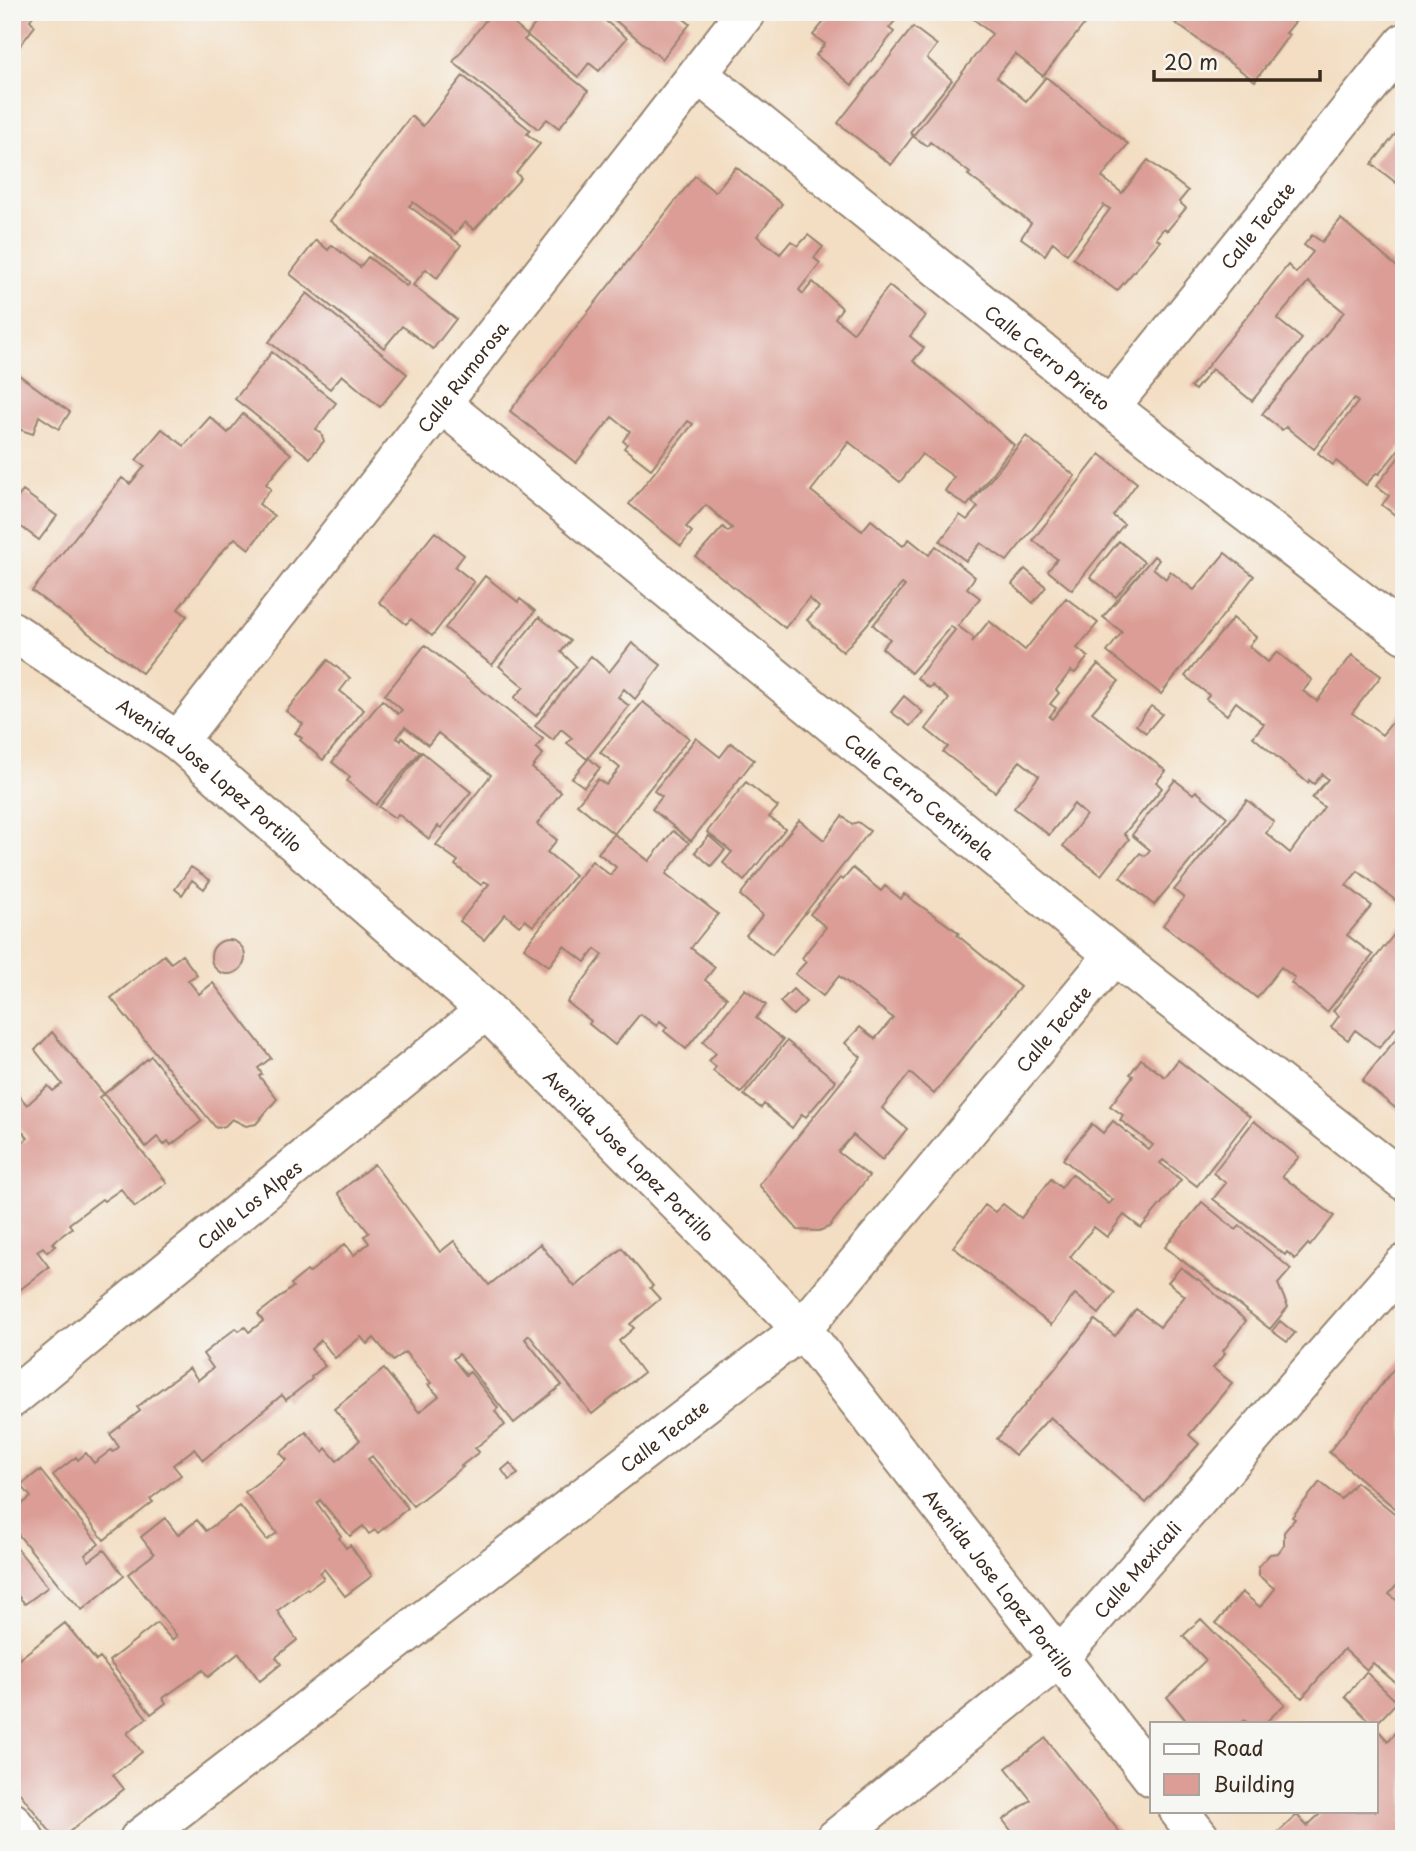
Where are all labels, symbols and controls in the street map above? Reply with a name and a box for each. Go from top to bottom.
scale bar [1154,38,1320,82]
text: 20 m [1164,45,1218,77]
street label: Calle Tecate [1213,175,1301,274]
street label: Calle Cerro Prieto [979,298,1117,416]
street label: Calle Rumorosa [410,315,514,438]
street label: Avenida Jose Lopez Portillo [112,691,309,858]
street label: Calle Cerro Centinela [839,726,1001,866]
street label: Calle Tecate [1009,979,1097,1077]
street label: Avenida Jose Lopez Portillo [538,1063,721,1247]
street label: Calle Los Alpes [191,1153,307,1255]
street label: Calle Tecate [614,1393,714,1478]
street label: Avenida Jose Lopez Portillo [918,1483,1082,1683]
street label: Calle Mexicali [1087,1515,1187,1624]
legend [1150,1722,1378,1812]
text: Road [1213,1731,1264,1763]
text: Building [1213,1767,1295,1799]

